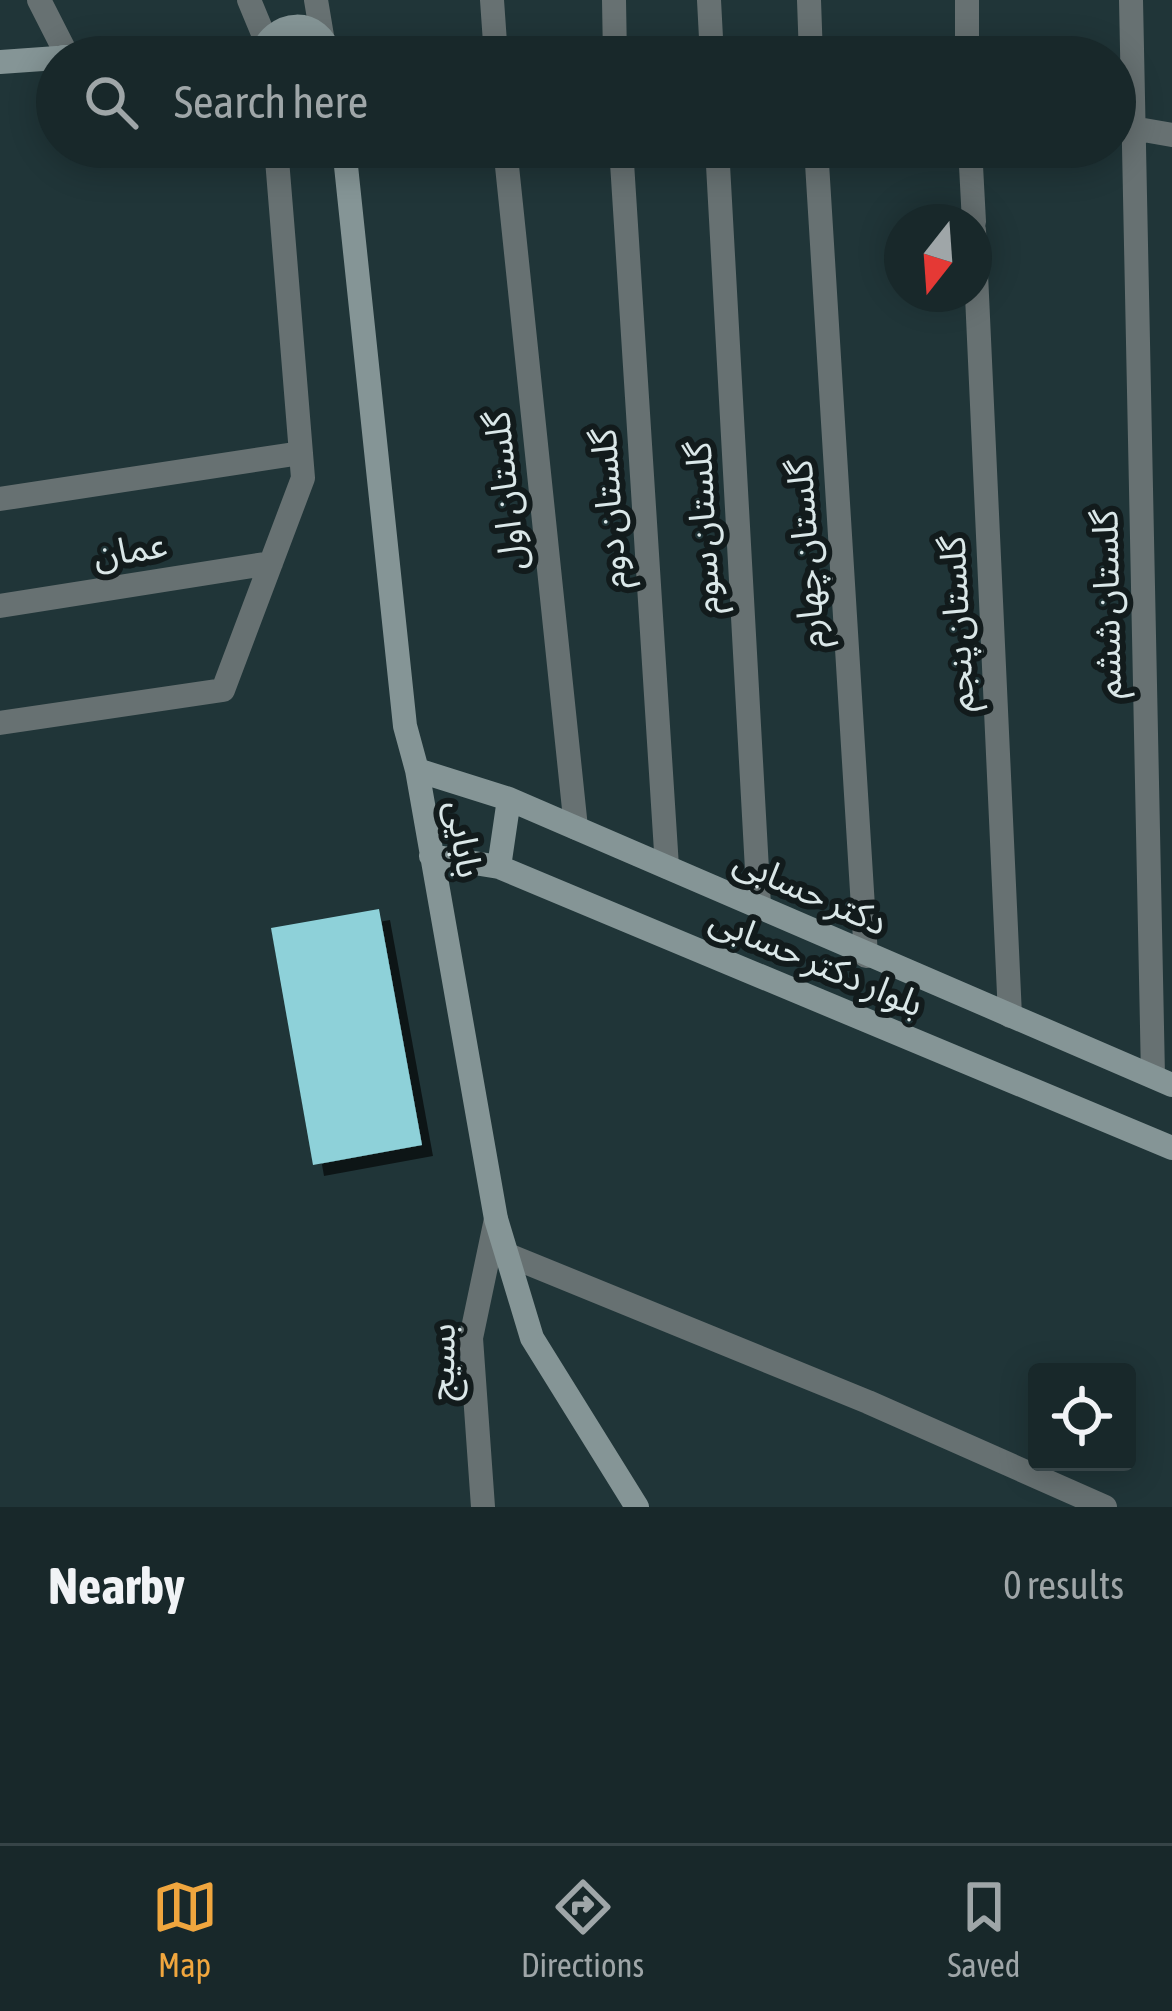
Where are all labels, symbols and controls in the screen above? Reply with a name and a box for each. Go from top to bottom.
search box [36,36,1136,168]
icon: search [78,69,144,135]
text: Search here [174,76,368,128]
north arrow [884,204,992,312]
street label: گلستان اول [475,408,533,572]
street label: گلستان دوم [581,426,642,590]
street label: گلستان سوم [676,439,734,615]
street label: گلستان چهارم [777,457,840,650]
street label: گلستان ششم [1083,508,1136,699]
street label: عمان [90,522,170,576]
street label: گلستان پنجم [930,533,989,713]
street label: بابایی [438,797,492,881]
street label: دکتر حسابی [728,839,894,944]
street label: بلوار دکتر حسابی [704,897,930,1026]
street label: بسیج [419,1323,469,1401]
map controls [1028,1363,1136,1471]
button: locate [1028,1363,1136,1471]
text: Nearby [48,1556,185,1615]
text: 0 results [1003,1563,1124,1607]
tab: Map [152,1874,218,1984]
tab: Directions [521,1874,644,1984]
tab: Saved [947,1874,1020,1984]

